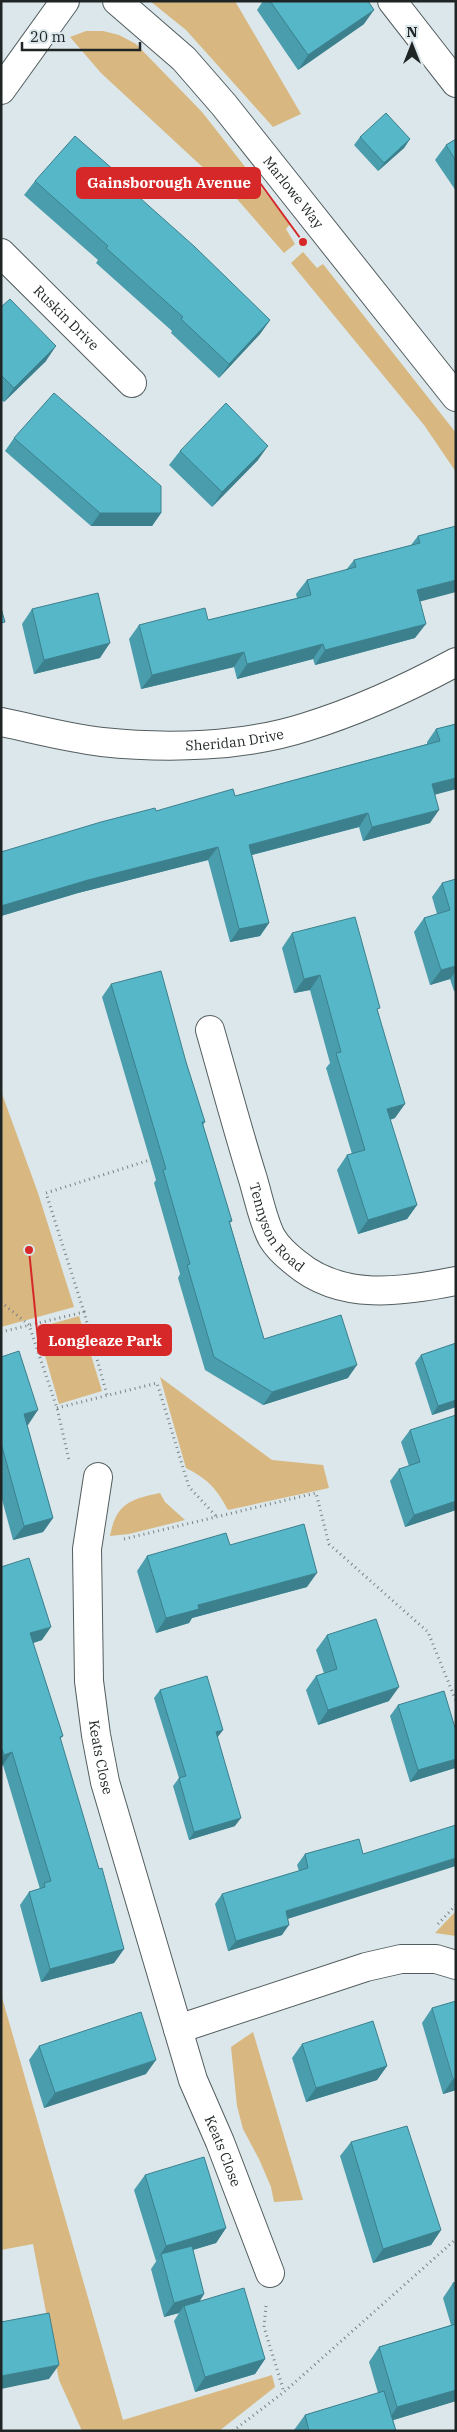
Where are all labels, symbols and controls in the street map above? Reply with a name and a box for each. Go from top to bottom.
scale bar [22,20,140,52]
north arrow [387,20,437,70]
text: N [406,23,418,41]
text: 20 m [30,27,66,46]
street label: Marlowe Way [259,152,328,232]
callout: Gainsborough Avenue [77,168,260,198]
text: Gainsborough Avenue [87,173,251,192]
street label: Ruskin Drive [30,281,103,354]
street label: Sheridan Drive [185,725,285,754]
street label: Tennyson Road [245,1180,309,1276]
callout: Longleaze Park [38,1325,171,1355]
text: Longleaze Park [48,1331,162,1350]
street label: Keats Close [85,1719,117,1797]
street label: Keats Close [200,2113,245,2189]

